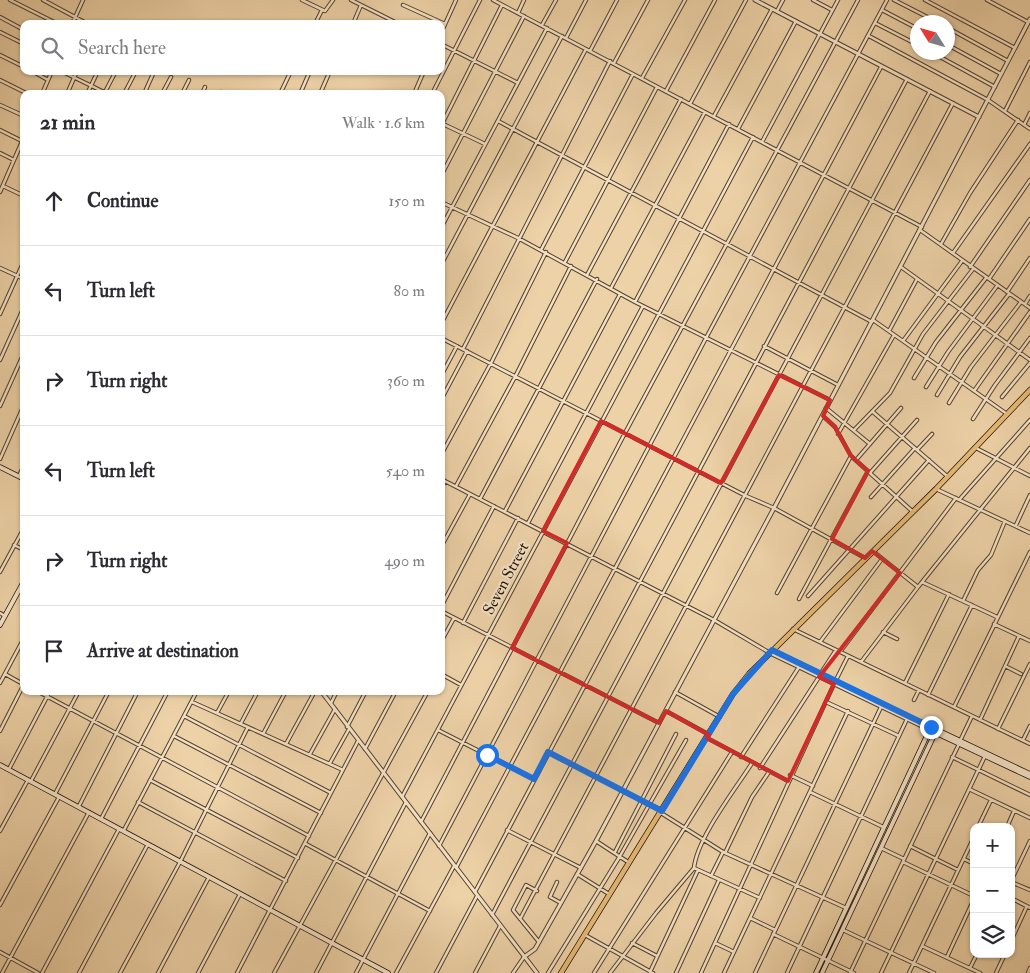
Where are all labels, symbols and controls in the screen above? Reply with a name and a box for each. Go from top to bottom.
north arrow [910,15,955,60]
search box [20,20,445,75]
icon: search [38,34,66,62]
text: Search here [78,36,166,60]
text: 21 min [40,109,95,136]
text: Walk · 1.6 km [342,113,425,133]
icon: ahead [40,187,68,215]
text: Continue [87,189,158,213]
text: 150 m [388,191,425,211]
icon: left [40,277,68,305]
text: Turn left [87,279,155,303]
text: 80 m [394,281,425,301]
icon: right [40,367,68,395]
text: Turn right [87,369,167,393]
text: 360 m [387,371,425,391]
icon: left [40,457,68,485]
text: Turn left [87,459,155,483]
text: 540 m [386,461,425,481]
street label: Seven Street [478,539,533,618]
icon: right [40,547,68,575]
text: Turn right [87,549,167,573]
text: 490 m [384,551,425,571]
icon: arrive [40,637,68,665]
text: Arrive at destination [87,639,239,663]
route end [920,716,943,739]
route start [476,744,499,767]
map controls [970,823,1015,958]
button: + [970,823,1015,868]
button: − [970,868,1015,913]
button: layers [970,913,1015,958]

